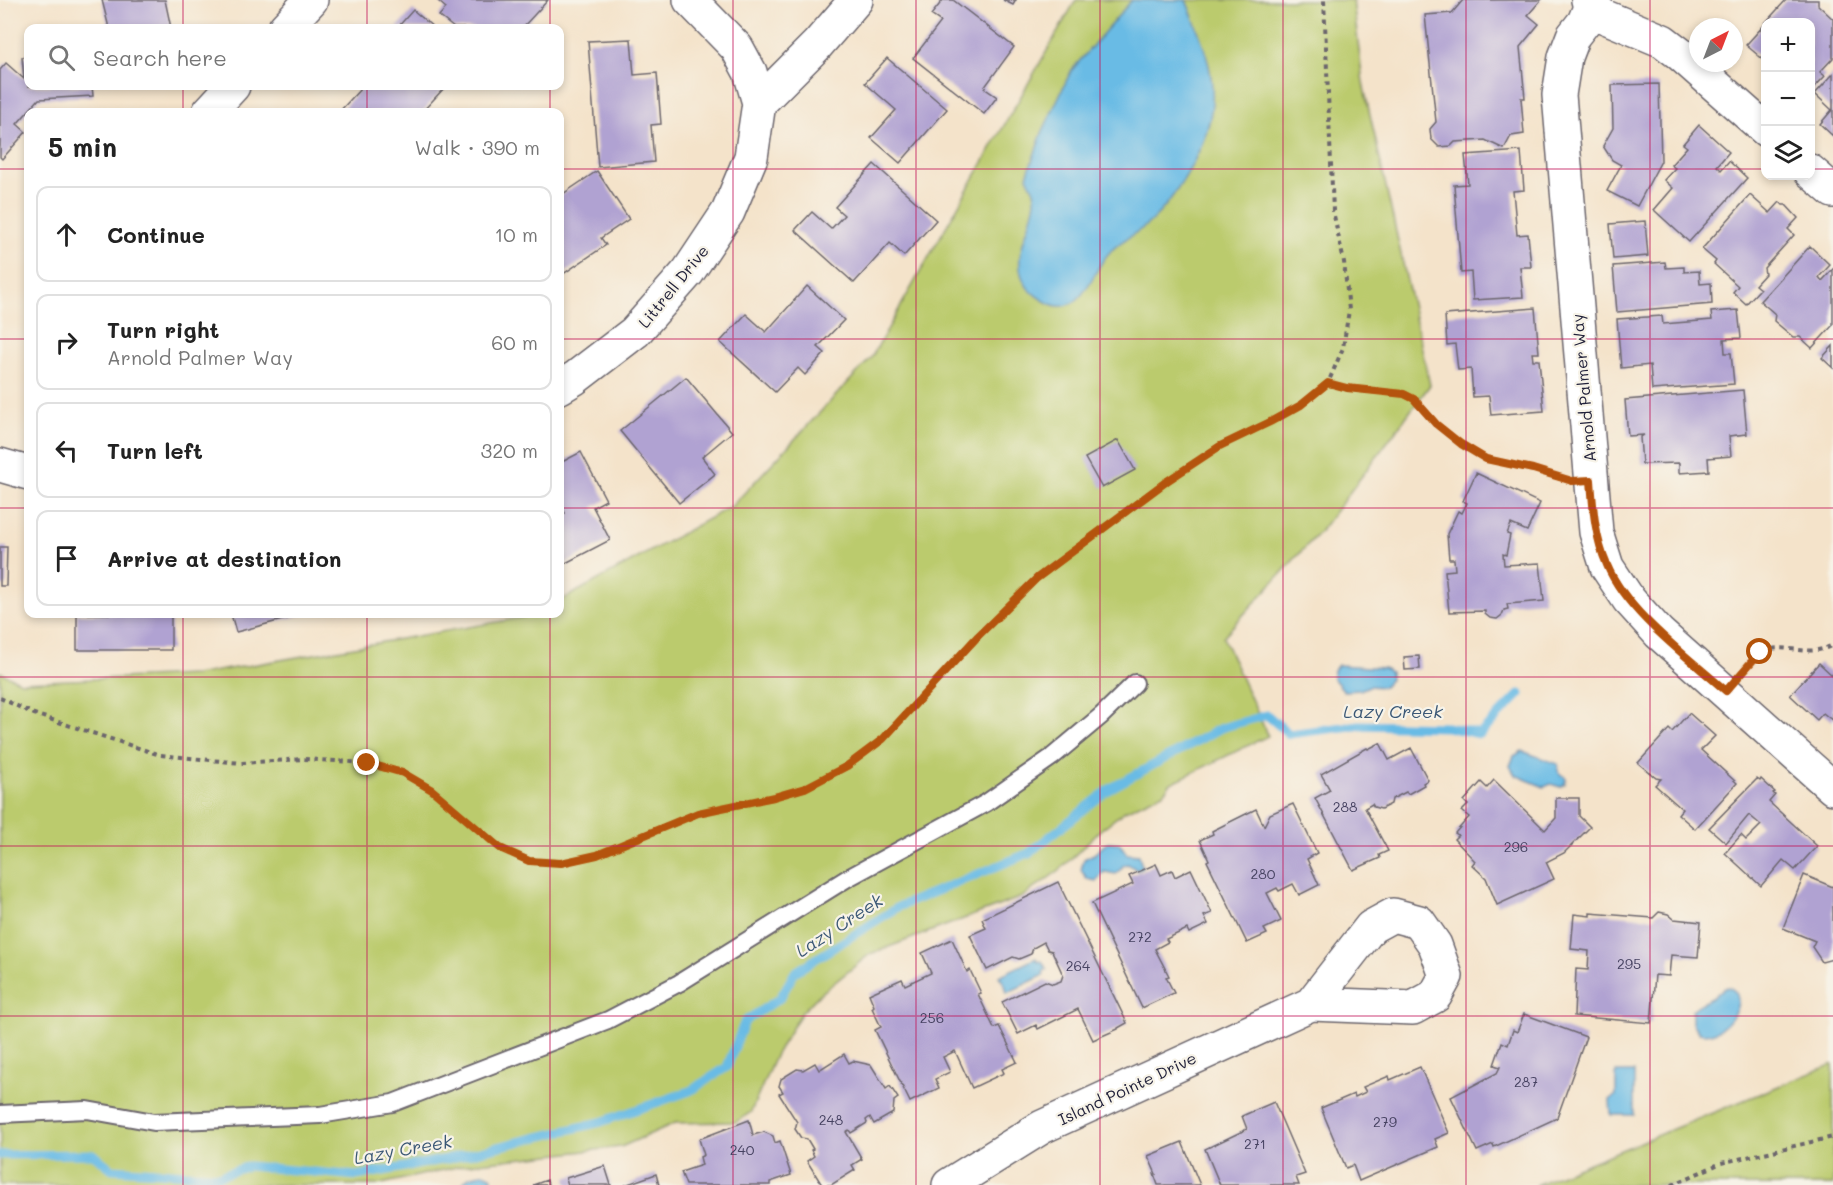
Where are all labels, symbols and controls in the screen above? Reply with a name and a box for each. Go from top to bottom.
north arrow [1689,18,1743,72]
map controls [1761,18,1815,180]
button: + [1761,18,1815,72]
search box [24,24,564,90]
icon: search [45,41,78,74]
text: Search here [93,43,227,72]
button: − [1761,72,1815,126]
button: layers [1761,126,1815,180]
text: 5 min [48,130,117,164]
text: Walk · 390 m [415,134,540,160]
icon: ahead [50,218,83,251]
text: Continue [107,220,205,249]
text: 10 m [494,221,538,247]
street label: Littrell Drive [633,240,713,332]
street label: Arnold Palmer Way [1566,313,1600,463]
text: Turn right [107,315,219,344]
icon: right [50,326,83,359]
text: 60 m [491,329,538,355]
text: Arnold Palmer Way [107,344,293,370]
icon: left [50,434,83,467]
text: Turn left [107,436,203,465]
text: 320 m [480,437,538,463]
icon: arrive [50,542,83,575]
text: Arrive at destination [107,544,342,573]
route start [1746,638,1772,664]
water label: Lazy Creek [1343,699,1443,723]
route end [353,749,379,775]
house number: 288 [1333,797,1357,816]
house number: 296 [1504,837,1528,856]
house number: 280 [1251,864,1276,883]
water label: Lazy Creek [791,888,888,962]
house number: 272 [1128,927,1152,946]
house number: 295 [1617,954,1641,973]
house number: 264 [1066,956,1091,975]
house number: 256 [920,1008,944,1027]
street label: Island Pointe Drive [1054,1047,1200,1129]
house number: 287 [1514,1072,1538,1091]
house number: 248 [819,1110,843,1129]
house number: 279 [1373,1112,1397,1131]
water label: Lazy Creek [352,1128,455,1169]
house number: 271 [1244,1134,1266,1153]
house number: 240 [730,1140,755,1159]

